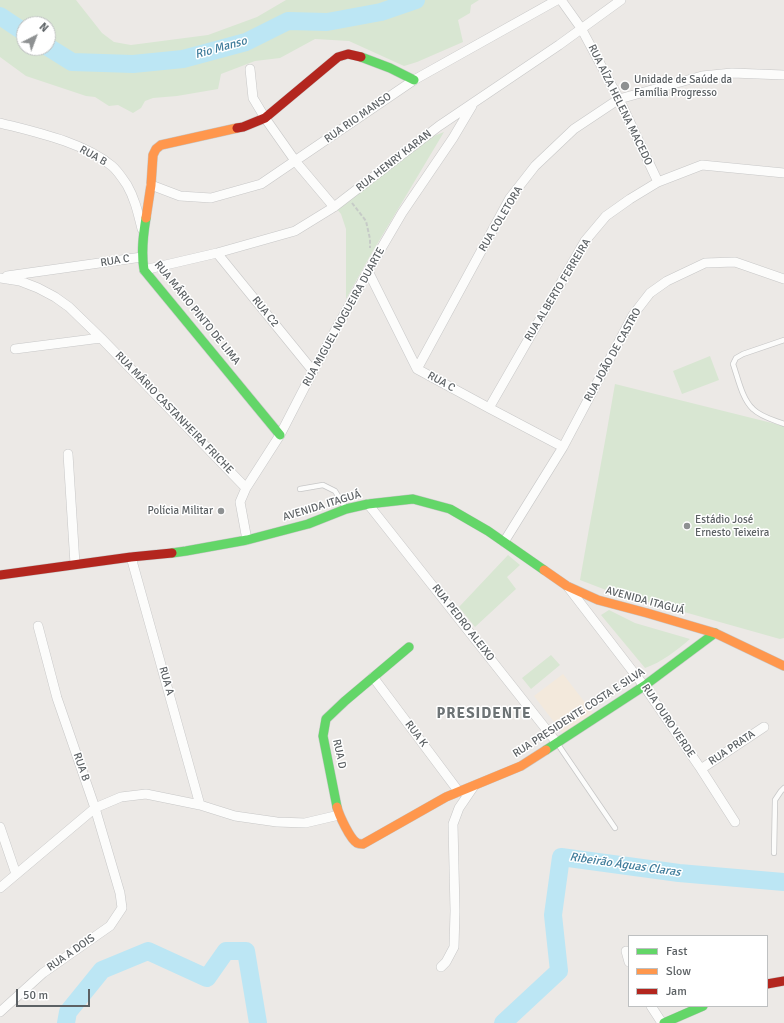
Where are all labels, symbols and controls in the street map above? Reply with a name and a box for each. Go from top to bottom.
north arrow [16,16,56,56]
text: N [37,20,51,35]
water label: Rio Manso [193,34,249,62]
street label: RUA AÍZA HELENA MACEDO [585,42,655,168]
place label: Unidade de Saúde da Família Progresso [634,73,732,99]
marker: Unidade de Saúde da Família Progresso [619,80,631,92]
street label: RUA RIO MANSO [322,90,394,146]
street label: RUA HENRY KARAN [354,127,434,195]
street label: RUA B [77,143,109,169]
street label: RUA COLETORA [476,184,526,254]
street label: RUA ALBERTO FERREIRA [522,236,594,344]
street label: RUA MIGUEL NOGUEIRA DUARTE [300,245,388,389]
street label: RUA C [99,252,131,270]
street label: RUA MÁRIO PINTO DE LIMA [151,258,243,368]
street label: RUA C2 [249,294,281,330]
street label: RUA JOÃO DE CASTRO [582,306,644,404]
street label: RUA MÁRIO CASTANHEIRA FRICHE [112,349,236,477]
street label: RUA C [425,369,457,395]
street label: AVENIDA ITAGUÁ [281,488,363,524]
place label: Polícia Militar [147,504,213,518]
marker: Polícia Militar [216,506,226,516]
place label: Estádio José Ernesto Teixeira [695,513,769,539]
marker: Estádio José Ernesto Teixeira [682,521,692,531]
street label: RUA PEDRO ALEIXO [429,582,497,664]
street label: AVENIDA ITAGUÁ [604,584,686,618]
street label: RUA A [156,665,176,697]
street label: RUA PRESIDENTE COSTA E SILVA [511,665,647,761]
street label: RUA OURO VERDE [638,682,698,760]
district label: PRESIDENTE [436,705,532,723]
street label: RUA K [402,718,430,750]
street label: RUA PRATA [706,728,758,768]
street label: RUA D [329,738,349,770]
street label: RUA B [70,751,92,783]
water label: Ribeirão Águas Claras [569,850,681,880]
street label: RUA A DOIS [44,932,98,974]
legend [628,935,768,1007]
text: Fast [666,944,687,959]
text: Slow [666,964,691,979]
scale bar [18,981,92,1007]
text: Jam [666,984,687,999]
text: 50 m [23,988,48,1003]

